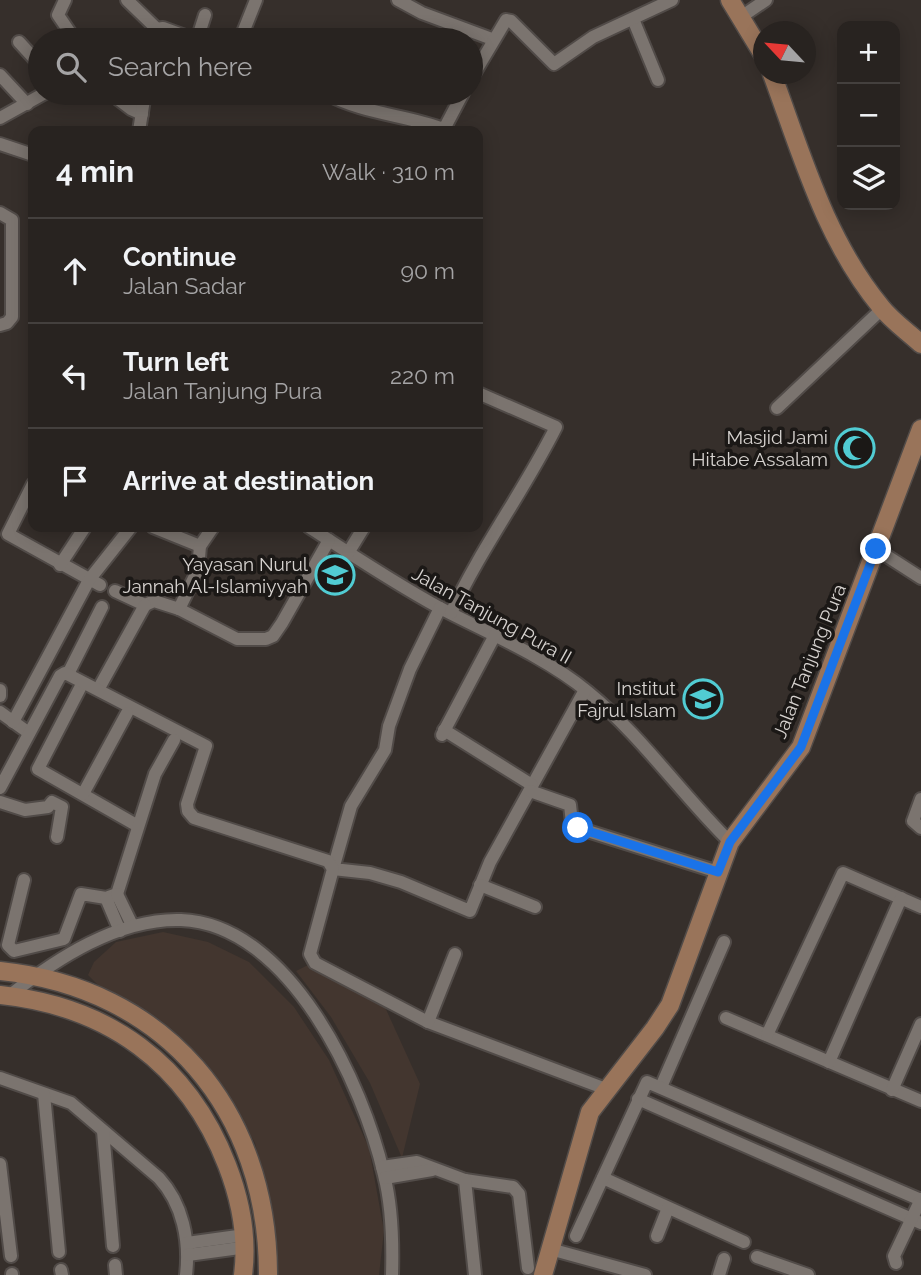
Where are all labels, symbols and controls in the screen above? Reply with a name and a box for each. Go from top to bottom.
north arrow [753,21,816,84]
map controls [837,21,900,210]
button: + [837,21,900,84]
search box [28,28,483,105]
icon: search [52,48,90,86]
text: Search here [108,52,252,82]
button: − [837,84,900,147]
button: layers [837,147,900,210]
text: 4 min [56,154,134,189]
text: Walk · 310 m [322,158,455,185]
text: Continue [123,242,236,272]
icon: ahead [56,252,94,290]
text: 90 m [400,257,455,284]
text: Jalan Sadar [123,272,246,299]
text: Turn left [123,347,229,377]
icon: left [56,357,94,395]
text: 220 m [390,362,455,389]
text: Jalan Tanjung Pura [123,377,322,404]
place label: Masjid Jami Hitabe Assalam [692,426,828,470]
mosque icon: Masjid Jami Hitabe Assalam [834,427,876,469]
icon: arrive [56,462,94,500]
text: Arrive at destination [123,466,374,496]
route end [860,533,891,564]
place label: Yayasan Nurul Jannah Al-Islamiyyah [122,553,309,597]
school or university icon: Yayasan Nurul Jannah Al-Islamiyyah [314,554,356,596]
street label: Jalan Tanjung Pura II [408,562,576,668]
street label: Jalan Tanjung Pura [768,581,850,741]
place label: Institut Fajrul Islam [577,677,677,721]
school or university icon: Institut Fajrul Islam [682,678,724,720]
route start [562,812,593,843]

